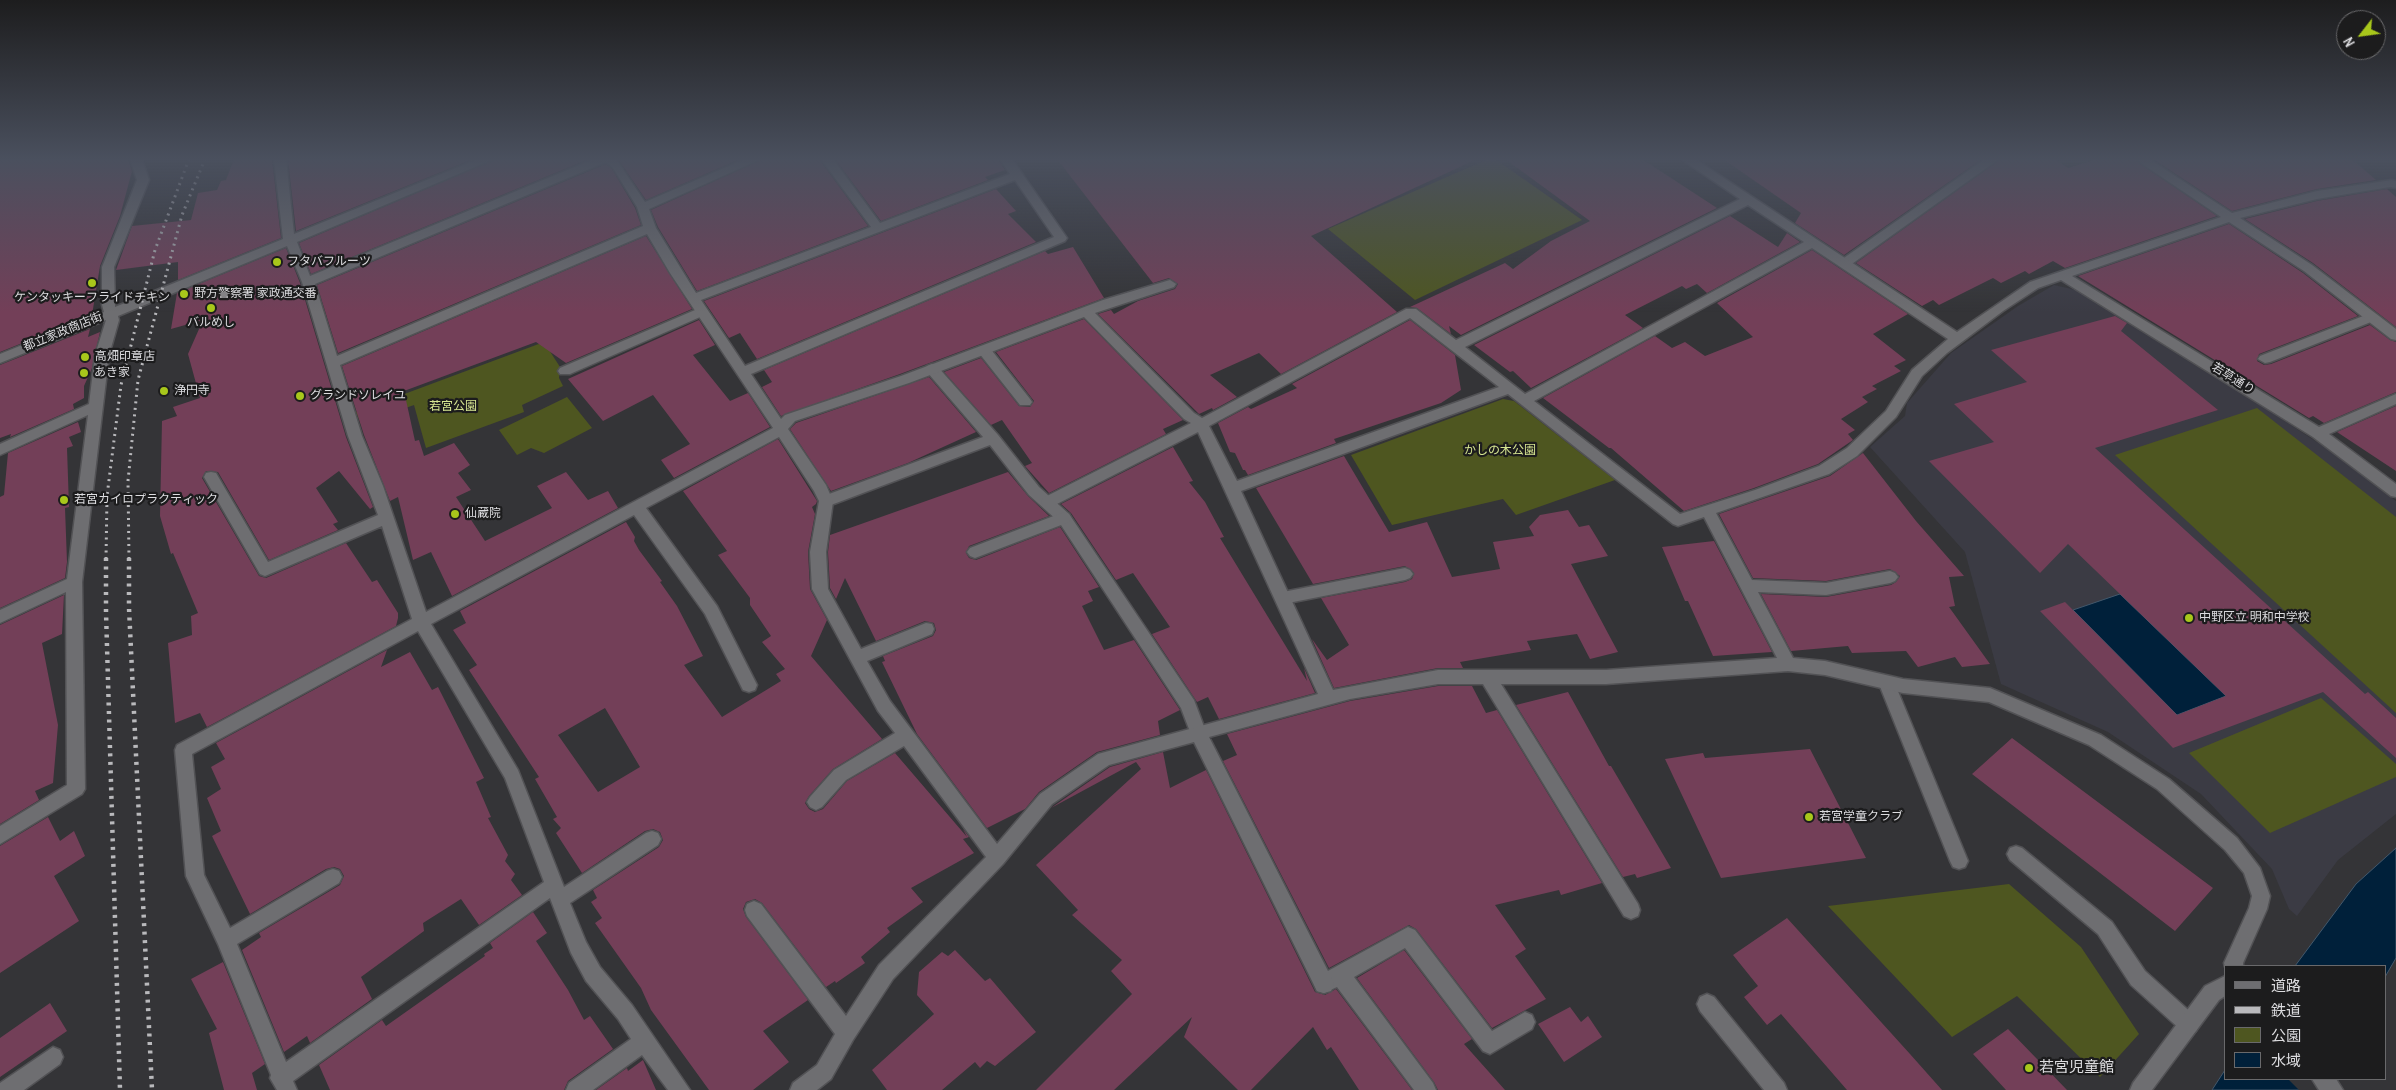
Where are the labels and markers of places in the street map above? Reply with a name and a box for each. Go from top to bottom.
place label: フタバフルーツ [287,255,371,269]
marker: フタバフルーツ [271,256,283,268]
marker: ケンタッキーフライドチキン [86,277,98,289]
place label: 野方警察署 家政通交番 [194,287,317,301]
marker: 野方警察署 家政通交番 [178,288,190,300]
place label: ケンタッキーフライドチキン [14,291,170,305]
marker: バルめし [205,302,217,314]
place label: バルめし [187,316,235,330]
place label: 高畑印章店 [95,350,155,364]
marker: 高畑印章店 [79,351,91,363]
place label: あき家 [94,366,130,380]
marker: あき家 [78,367,90,379]
place label: 浄円寺 [174,384,210,398]
marker: 浄円寺 [158,385,170,397]
place label: グランドソレイユ [310,389,406,403]
marker: グランドソレイユ [294,390,306,402]
place label: 若宮カイロプラクティック [74,493,218,507]
marker: 若宮カイロプラクティック [58,494,70,506]
place label: 仙蔵院 [465,507,501,521]
marker: 仙蔵院 [449,508,461,520]
place label: 中野区立 明和中学校 [2199,611,2310,625]
marker: 中野区立 明和中学校 [2183,612,2195,624]
place label: 若宮学童クラブ [1819,810,1903,824]
marker: 若宮学童クラブ [1803,811,1815,823]
place label: 若宮児童館 [2039,1059,2114,1077]
marker: 若宮児童館 [2023,1062,2035,1074]

